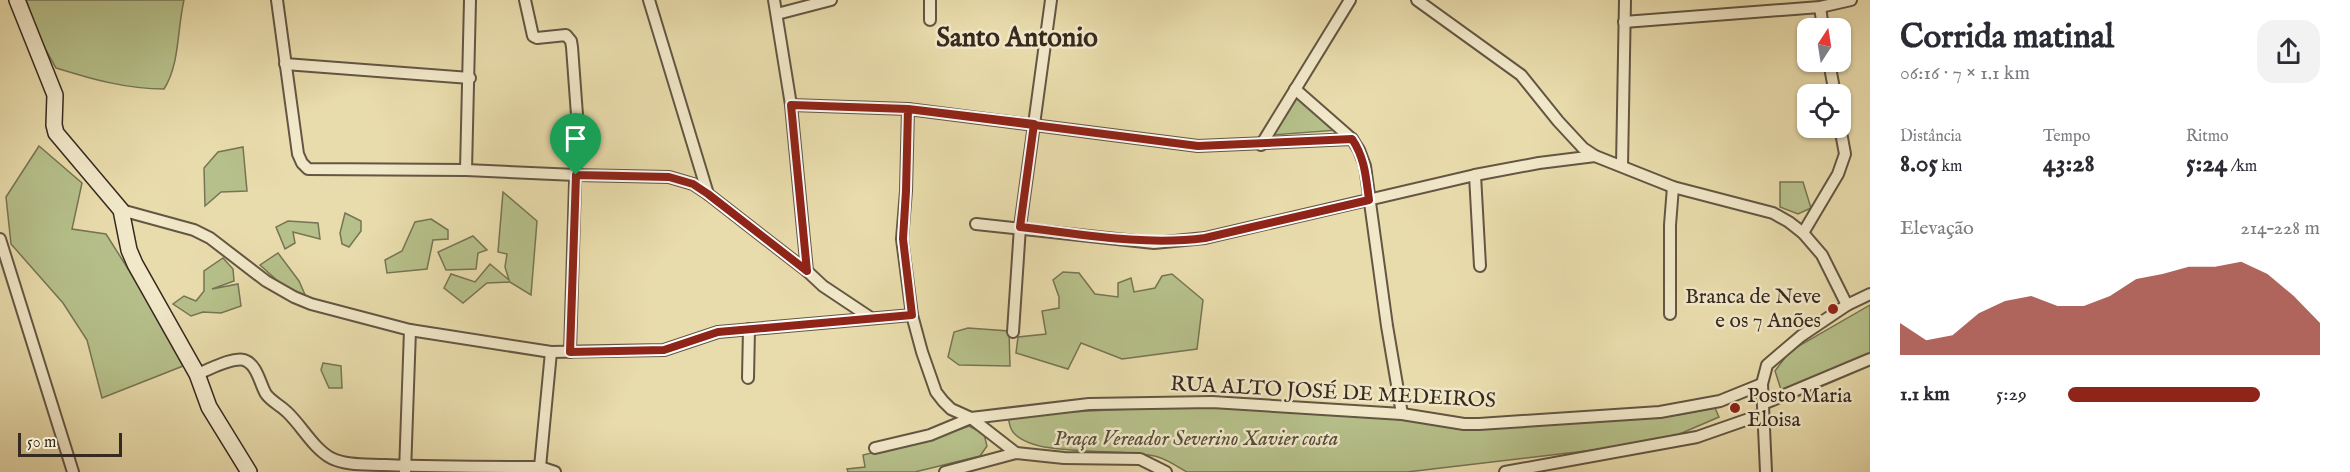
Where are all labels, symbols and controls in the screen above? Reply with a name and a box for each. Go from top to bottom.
text: Corrida matinal [1900,17,2114,59]
north arrow [1797,18,1851,72]
map controls [1797,18,1851,138]
button: share [2257,20,2320,83]
district label: Santo Antonio [936,22,1098,56]
text: 06:16 · 7 × 1.1 km [1900,61,2030,86]
button: locate [1797,84,1851,138]
pin [550,113,601,175]
icon: arrive [559,122,592,155]
text: Distância [1900,127,1962,147]
text: Tempo [2043,127,2090,147]
text: Ritmo [2186,127,2229,147]
text: 8.05 [1900,147,1938,180]
text: 43:28 [2043,147,2095,180]
text: 5:24 [2186,147,2227,180]
text: km [1938,157,1962,177]
text: /km [2227,157,2257,177]
text: Elevação [1900,216,1974,241]
text: 214–228 m [2240,216,2320,241]
place label: Branca de Neve e os 7 Anões [1685,284,1821,335]
marker: Branca de Neve e os 7 Anões [1826,302,1840,316]
street label: RUA ALTO JOSÉ DE MEDEIROS [1170,370,1496,415]
text: 1.1 km [1900,382,1950,407]
text: 5:29 [1996,382,2027,407]
place label: Posto Maria Eloisa [1747,383,1853,434]
marker: Posto Maria Eloisa [1728,401,1742,415]
park label: Praça Vereador Severino Xavier costa [1054,426,1338,453]
scale bar [18,430,122,458]
text: 50 m [27,433,56,453]

